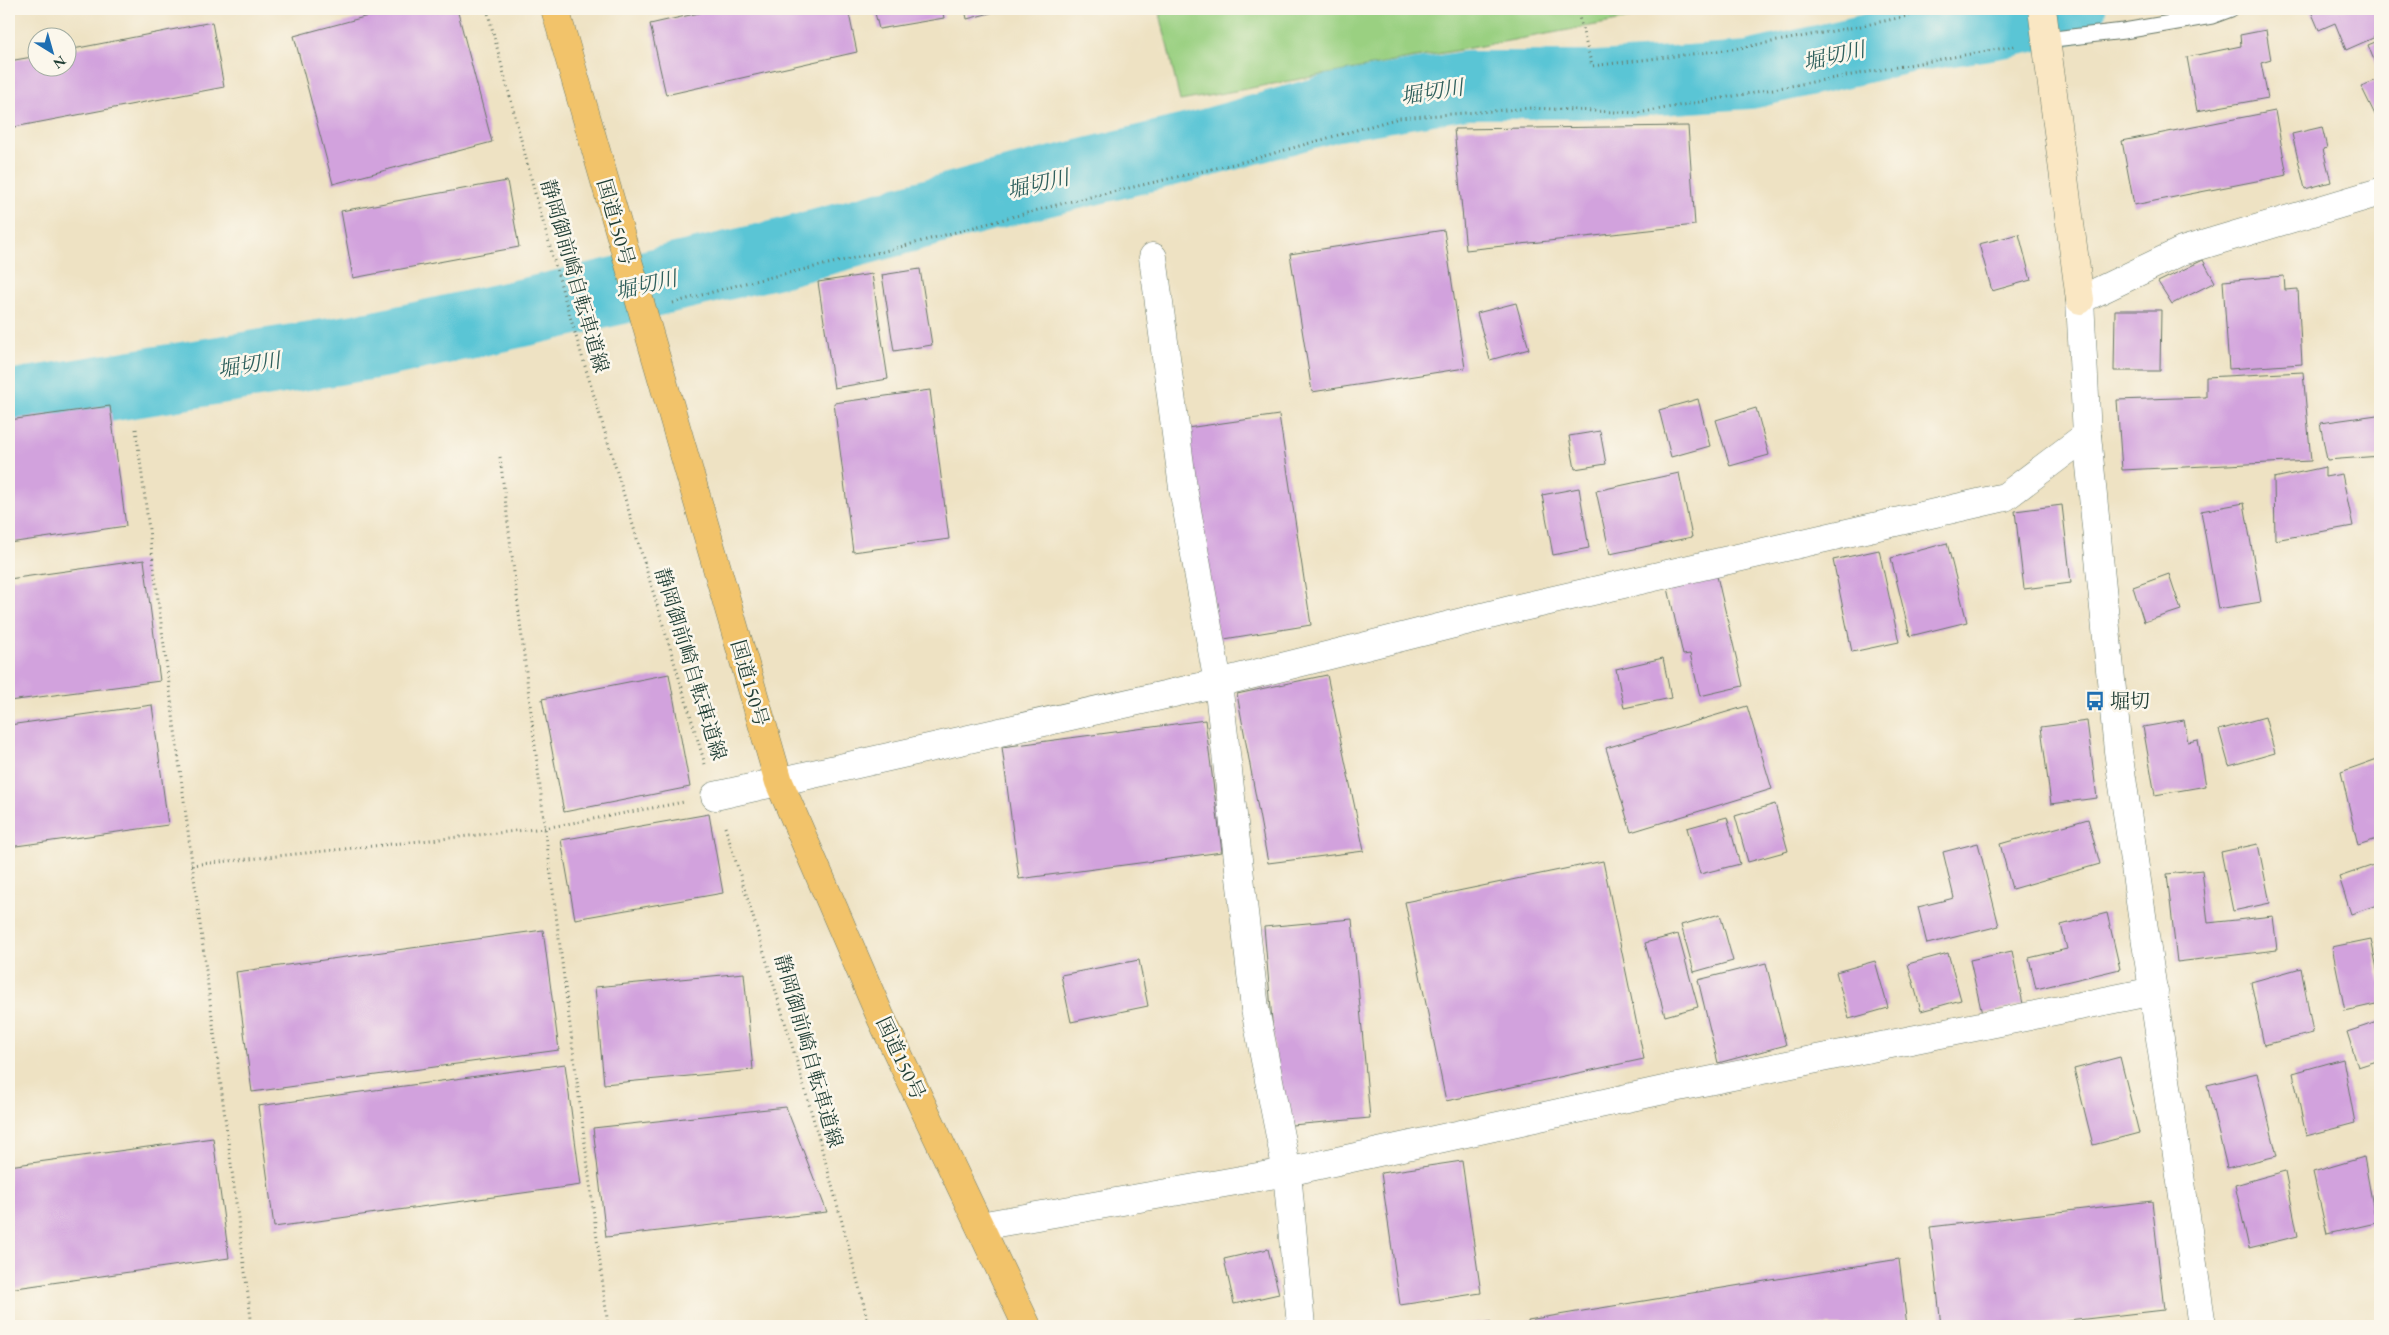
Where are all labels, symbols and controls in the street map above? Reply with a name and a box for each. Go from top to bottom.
north arrow [28,28,78,78]
water label: 堀切川 [1800,35,1870,76]
text: N [49,52,70,73]
water label: 堀切川 [1399,73,1467,110]
water label: 堀切川 [1004,163,1074,204]
street label: 静岡御前崎自転車道線 [535,176,615,376]
street label: 国道150号 [591,176,641,268]
water label: 堀切川 [612,264,682,305]
water label: 堀切川 [216,346,284,383]
street label: 静岡御前崎自転車道線 [649,565,733,763]
street label: 国道150号 [725,637,775,729]
place label: 堀切 [2110,688,2150,714]
bus stop icon: 堀切 [2084,690,2106,712]
street label: 静岡御前崎自転車道線 [769,951,849,1151]
street label: 国道150号 [870,1012,932,1104]

